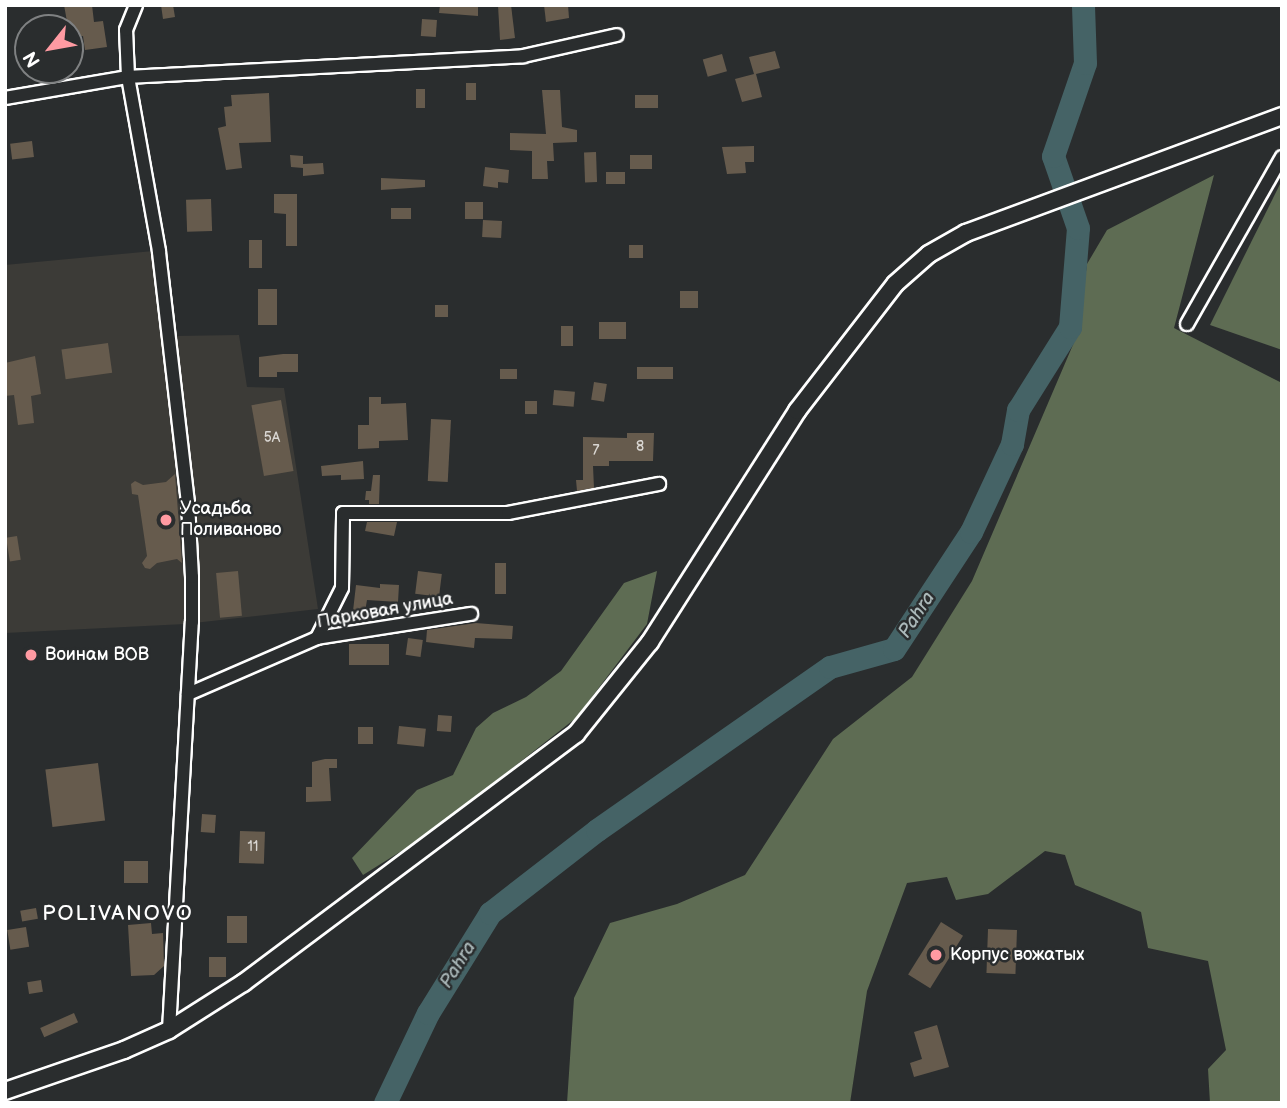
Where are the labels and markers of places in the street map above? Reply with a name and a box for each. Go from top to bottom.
place label: Усадьба Поливаново [180,499,281,542]
marker: Усадьба Поливаново [158,512,174,528]
place label: Воинам ВОВ [45,644,149,666]
marker: Воинам ВОВ [23,647,39,663]
place label: Корпус вожатых [950,944,1084,966]
marker: Корпус вожатых [928,947,944,963]

